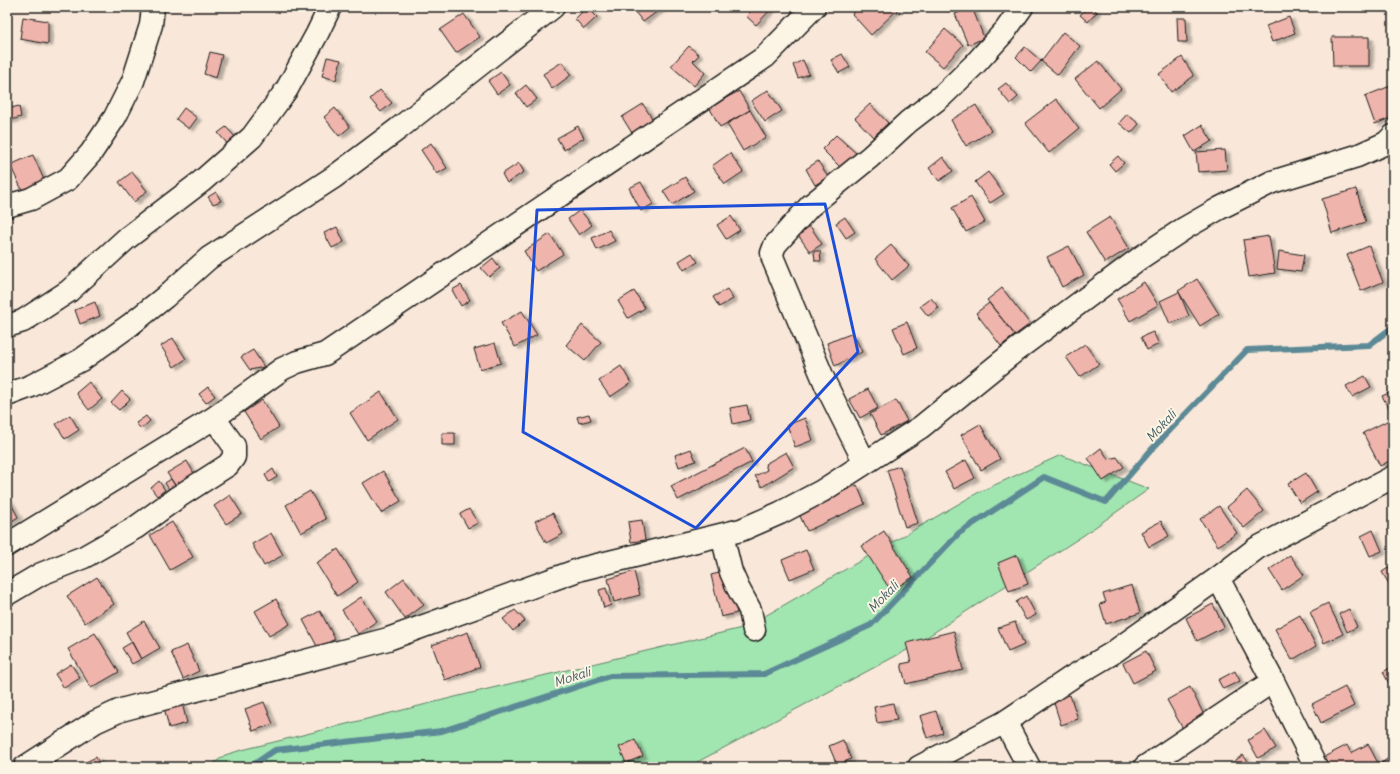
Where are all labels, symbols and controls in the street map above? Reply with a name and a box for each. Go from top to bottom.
water label: Mokali [1142,405,1181,446]
water label: Mokali [864,576,904,616]
water label: Mokali [552,662,594,691]

